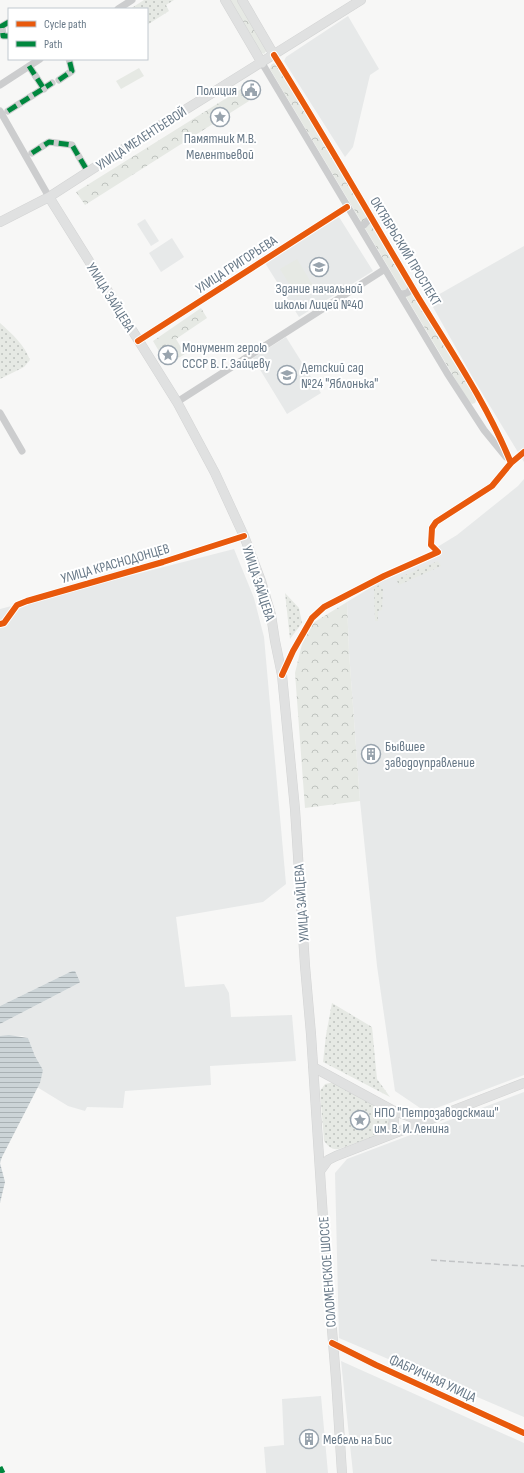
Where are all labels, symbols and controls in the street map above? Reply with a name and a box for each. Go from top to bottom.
legend [8,8,148,60]
text: Cycle path [44,17,86,32]
text: Path [44,37,62,52]
public building icon: Полиция [240,79,262,101]
place label: Полиция [196,82,237,99]
street label: УЛИЦА МЕЛЕНТЬЕВОЙ [93,103,190,174]
place icon: Памятник М.В. Мелентьевой [209,106,231,128]
place label: Памятник М.В. Мелентьевой [184,130,256,163]
street label: ОКТЯБРЬСКИЙ ПРОСПЕКТ [366,194,445,309]
street label: УЛИЦА ГРИГОРЬЕВА [192,231,281,297]
school or university icon: Здание начальной школы Лицей №40 [308,256,330,278]
street label: УЛИЦА ЗАЙЦЕВА [83,260,139,336]
place label: Здание начальной школы Лицей №40 [275,280,363,313]
place label: Монумент герою СССР В. Г. Зайцеву [182,339,271,372]
place icon: Монумент герою СССР В. Г. Зайцеву [157,344,179,366]
place label: Детский сад №24 "Яблонька" [301,359,378,392]
school or university icon: Детский сад №24 "Яблонька" [276,364,298,386]
street label: УЛИЦА КРАСНОДОНЦЕВ [59,540,171,587]
street label: УЛИЦА ЗАЙЦЕВА [238,543,279,624]
place label: Бывшее заводоуправление [385,738,475,771]
building icon: Бывшее заводоуправление [360,743,382,765]
street label: УЛИЦА ЗАЙЦЕВА [290,862,313,942]
place label: НПО "Петрозаводскмаш" им. В. И. Ленина [374,1104,499,1137]
place icon: НПО "Петрозаводскмаш" им. В. И. Ленина [349,1109,371,1131]
street label: СОЛОМЕНСКОЕ ШОССЕ [315,1216,340,1328]
street label: ФАБРИЧНАЯ УЛИЦА [387,1351,480,1406]
building icon: Мебель на Бис [298,1428,320,1450]
place label: Мебель на Бис [323,1431,392,1448]

